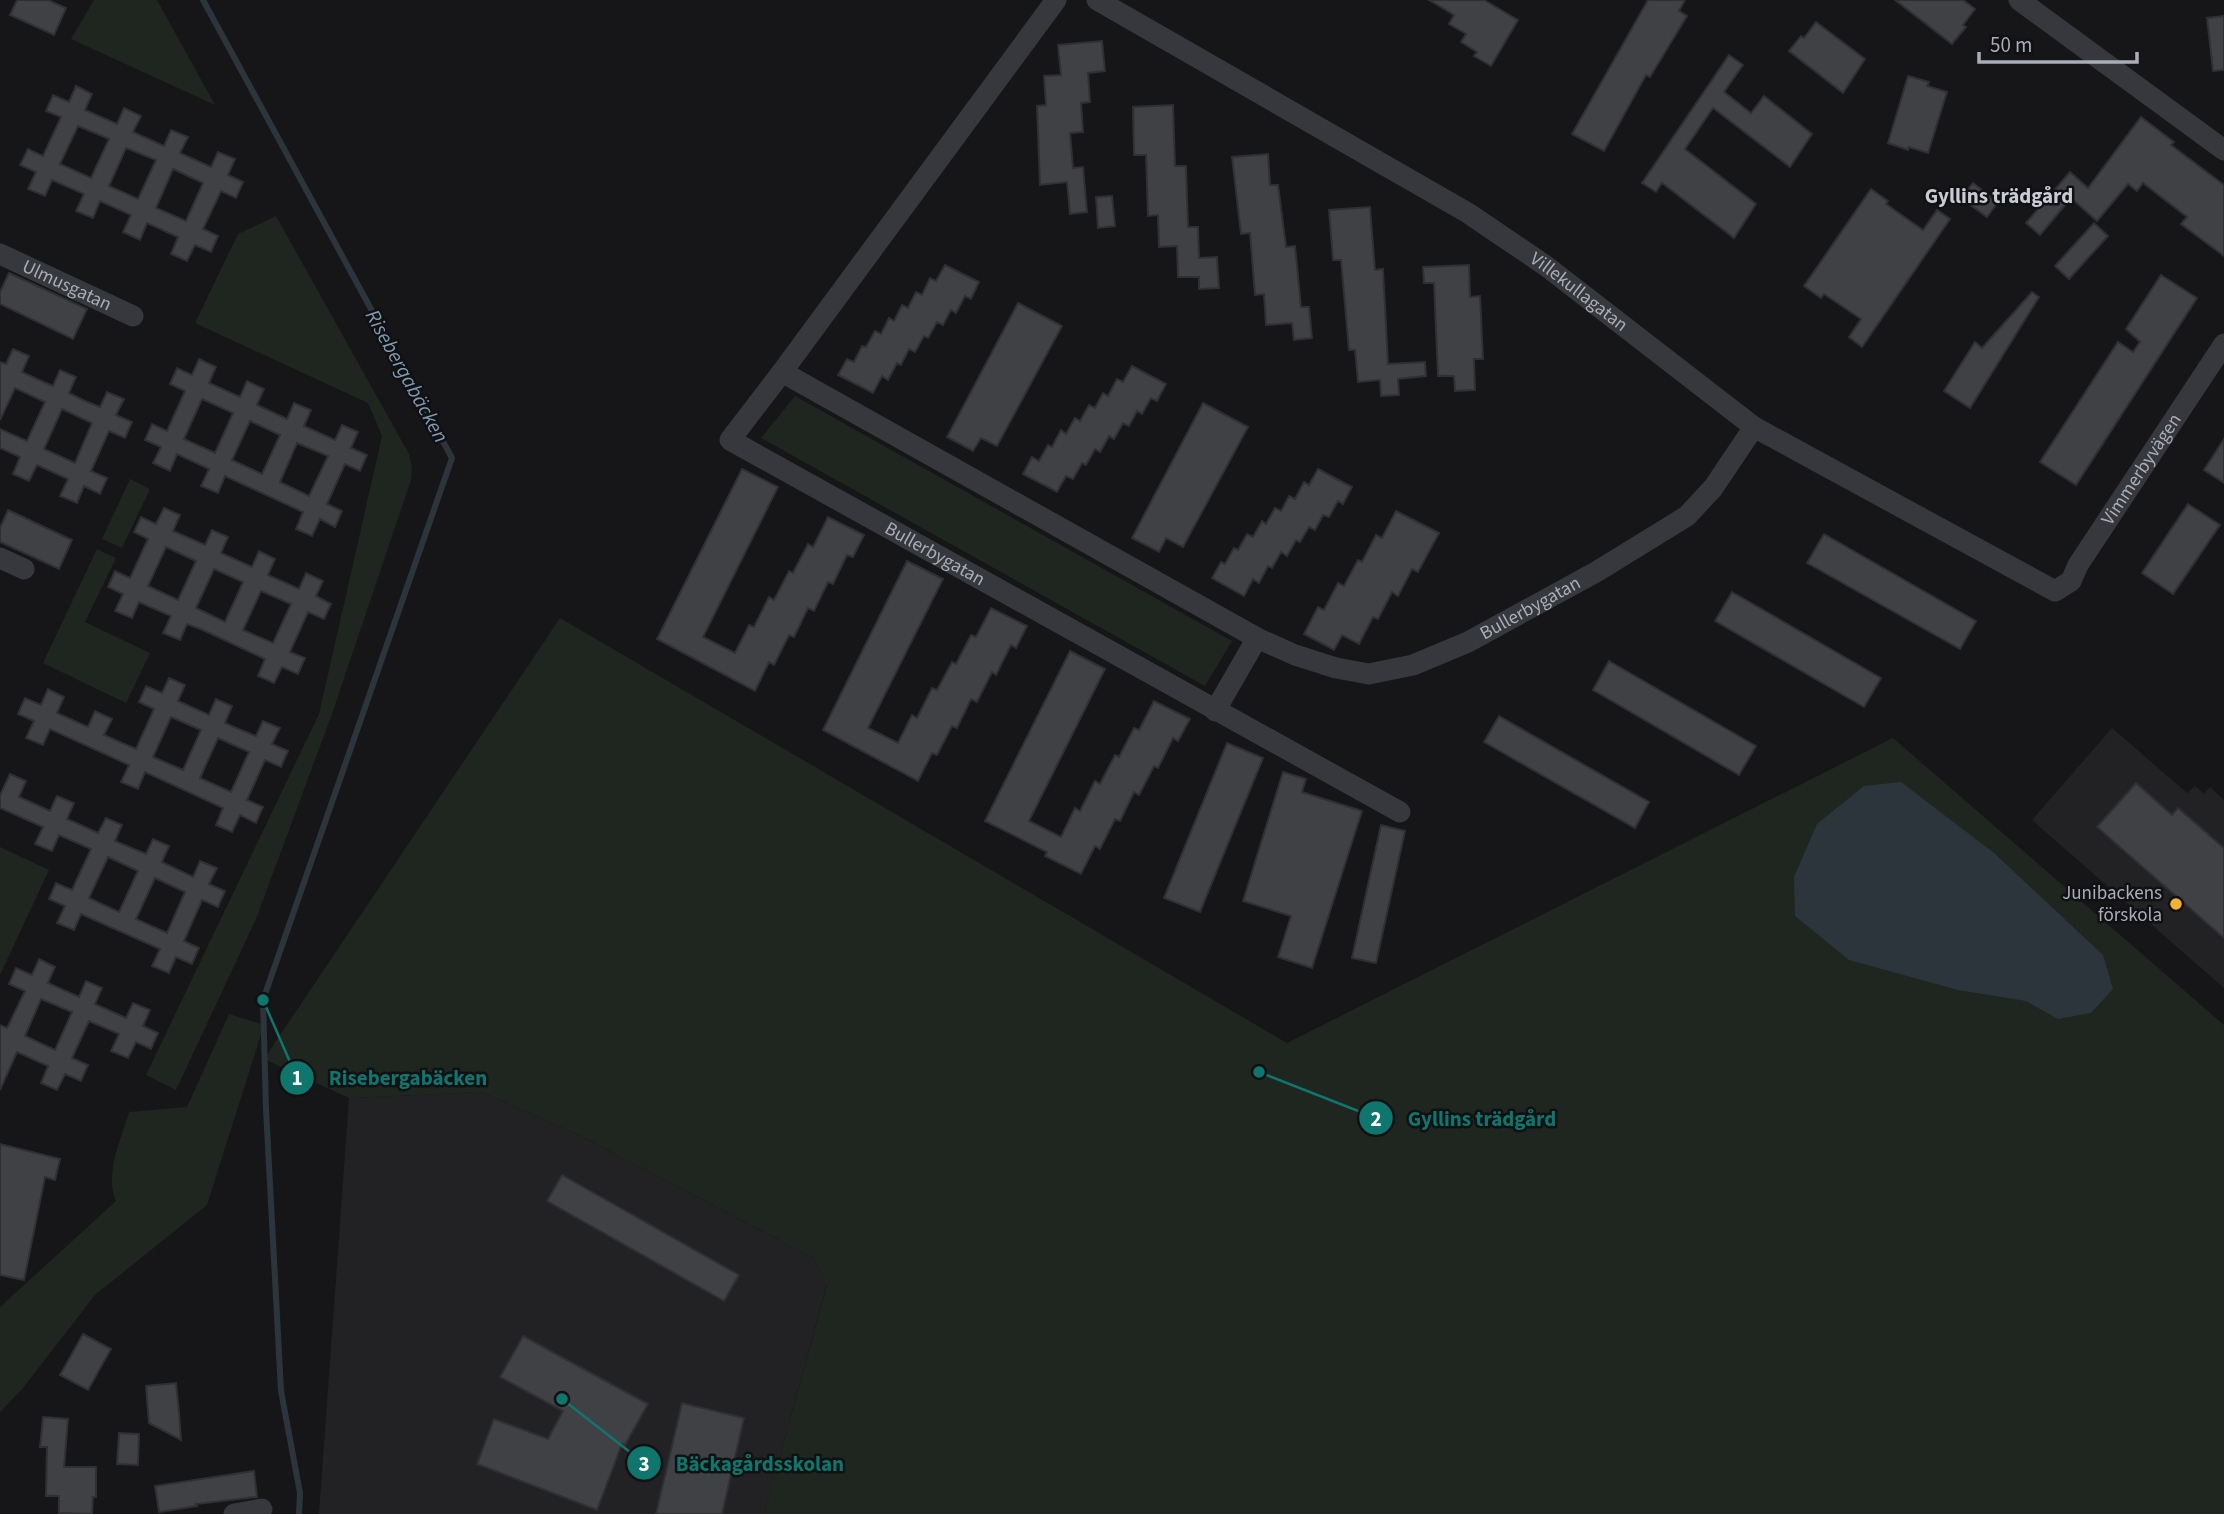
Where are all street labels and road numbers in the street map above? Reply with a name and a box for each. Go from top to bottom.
street label: Villekullagatan [1525,245,1634,338]
street label: Ulmusgatan [18,253,116,318]
street label: Vimmerbyvägen [2095,408,2188,530]
street label: Bullerbygatan [880,515,990,593]
street label: Bullerbygatan [1475,569,1585,647]

